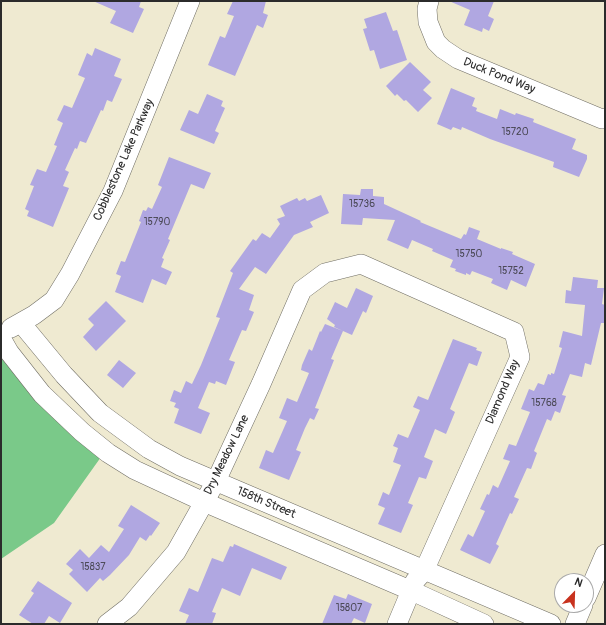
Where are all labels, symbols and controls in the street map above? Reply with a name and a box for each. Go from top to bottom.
street label: Duck Pond Way [461,55,537,97]
street label: Cobblestone Lake Parkway [91,97,157,223]
house number: 15720 [501,126,529,138]
house number: 15736 [349,198,375,210]
house number: 15790 [144,216,170,228]
house number: 15750 [456,248,482,260]
house number: 15752 [498,265,524,277]
street label: Diamond Way [483,358,523,426]
house number: 15768 [531,397,557,409]
street label: Dry Meadow Lane [201,413,253,497]
street label: 158th Street [234,484,298,522]
house number: 15837 [80,561,106,573]
north arrow [554,573,594,613]
text: N [573,575,584,590]
house number: 15807 [336,602,362,614]

